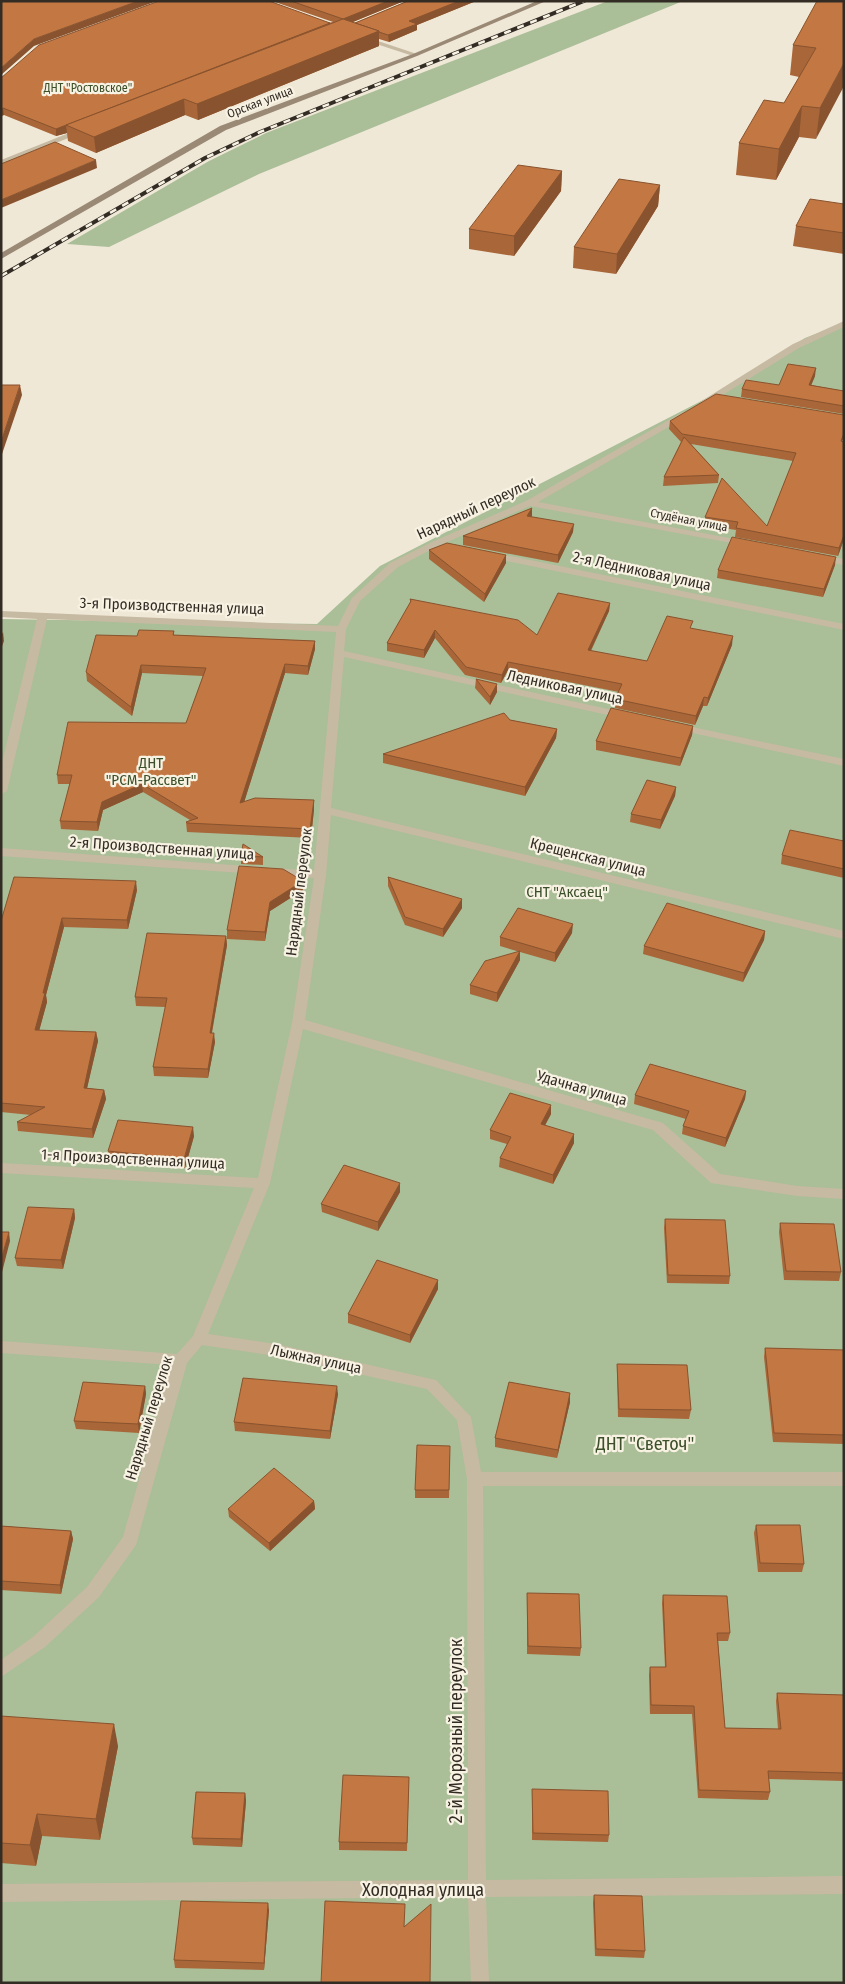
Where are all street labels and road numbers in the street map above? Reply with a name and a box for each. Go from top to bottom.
street label: Орская улица [225,83,295,121]
street label: Нарядный переулок [414,473,538,543]
street label: Студёная улица [649,506,729,534]
street label: 2-я Ледниковая улица [571,548,713,594]
street label: 3-я Производственная улица [79,594,265,618]
street label: Ледниковая улица [506,666,624,708]
street label: Нарядный переулок [282,827,316,957]
street label: 2-я Производственная улица [69,833,255,863]
street label: Крещенская улица [528,834,648,880]
street label: Удачная улица [534,1066,629,1109]
street label: 1-я Производственная улица [41,1145,225,1173]
street label: Лыжная улица [269,1341,363,1377]
street label: Нарядный переулок [122,1354,176,1482]
street label: 2-й Морозный переулок [445,1638,467,1823]
street label: Холодная улица [362,1879,484,1901]

